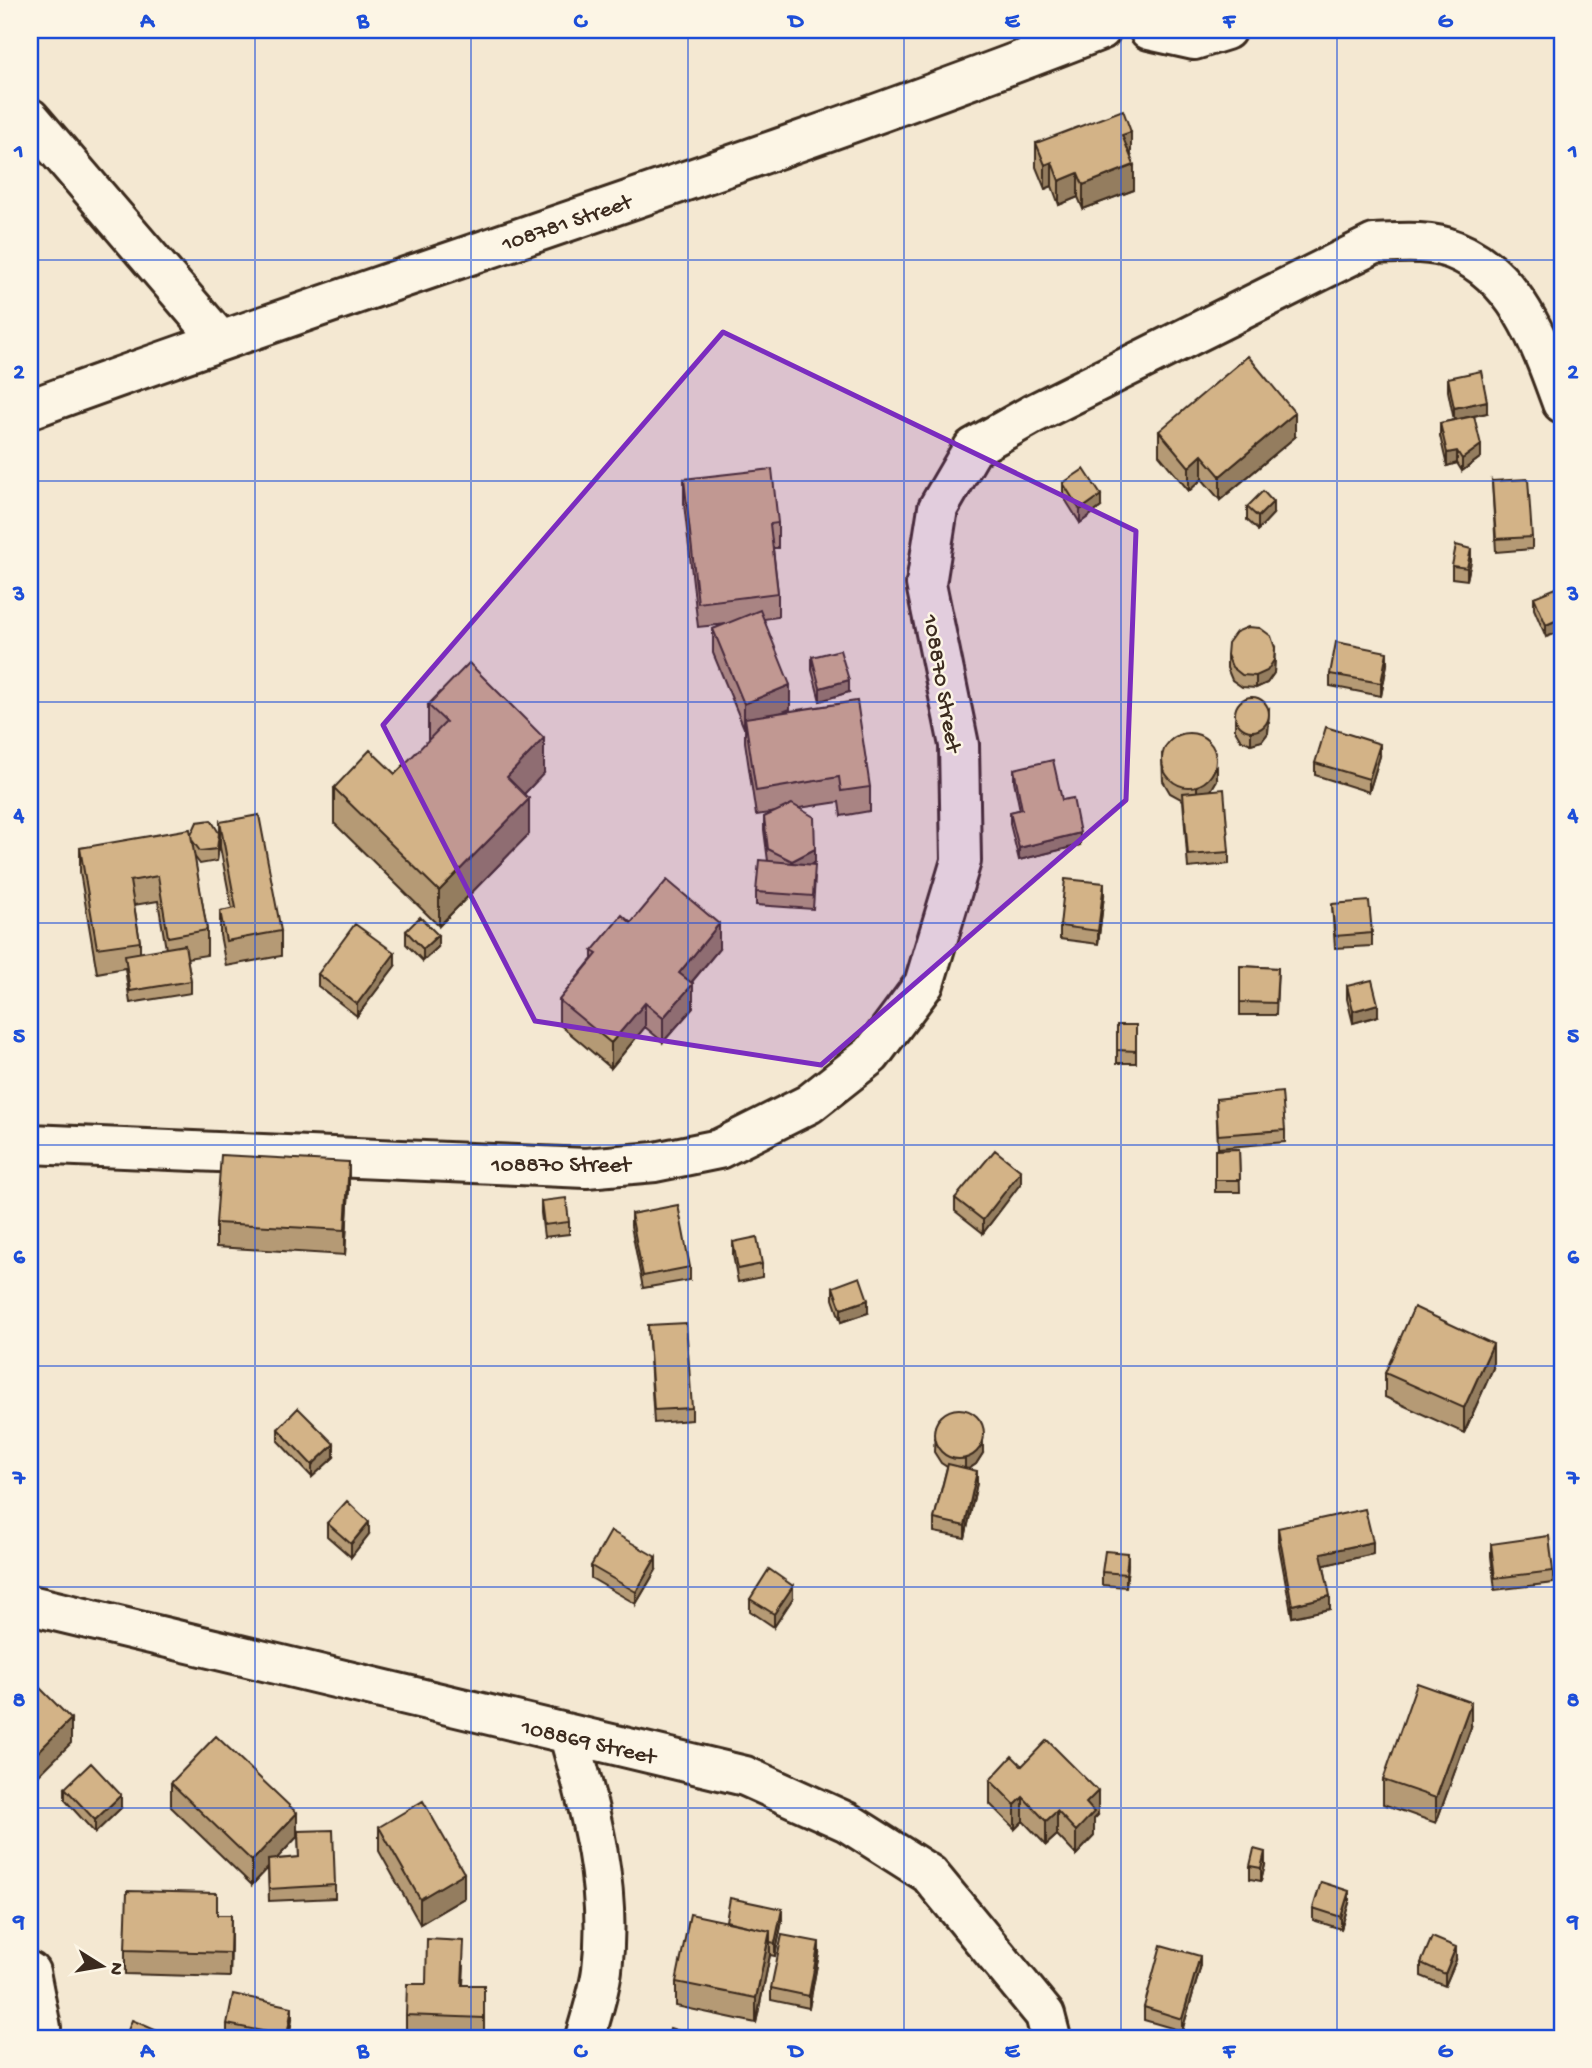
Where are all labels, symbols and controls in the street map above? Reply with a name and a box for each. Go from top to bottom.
text: A [139,9,155,36]
text: B [356,9,370,36]
text: C [574,9,589,36]
text: D [787,9,805,36]
text: E [1005,9,1021,36]
text: F [1222,9,1237,36]
text: G [1438,9,1454,36]
text: 1 [13,139,24,166]
text: 1 [1567,139,1578,166]
street label: 108781 Street [498,189,637,259]
text: 2 [13,360,25,387]
text: 2 [1567,360,1579,387]
text: 3 [12,582,25,609]
text: 3 [1566,582,1579,609]
street label: 108870 Street [915,612,966,756]
text: 4 [13,803,25,830]
text: 4 [1567,803,1579,830]
text: 5 [13,1024,25,1051]
text: 5 [1567,1024,1579,1051]
street label: 108870 Street [490,1153,632,1180]
text: 6 [13,1245,26,1272]
text: 6 [1567,1245,1580,1272]
text: 7 [12,1466,26,1493]
text: 7 [1566,1466,1580,1493]
text: 8 [13,1688,26,1715]
text: 8 [1567,1688,1580,1715]
street label: 108869 Street [517,1715,660,1772]
text: 9 [12,1909,25,1936]
text: 9 [1566,1909,1579,1936]
north arrow [66,1932,136,2002]
text: N [103,1960,128,1977]
text: A [139,2039,155,2066]
text: B [356,2039,370,2066]
text: C [574,2039,589,2066]
text: D [787,2039,805,2066]
text: E [1005,2039,1021,2066]
text: F [1222,2039,1237,2066]
text: G [1438,2039,1454,2066]

